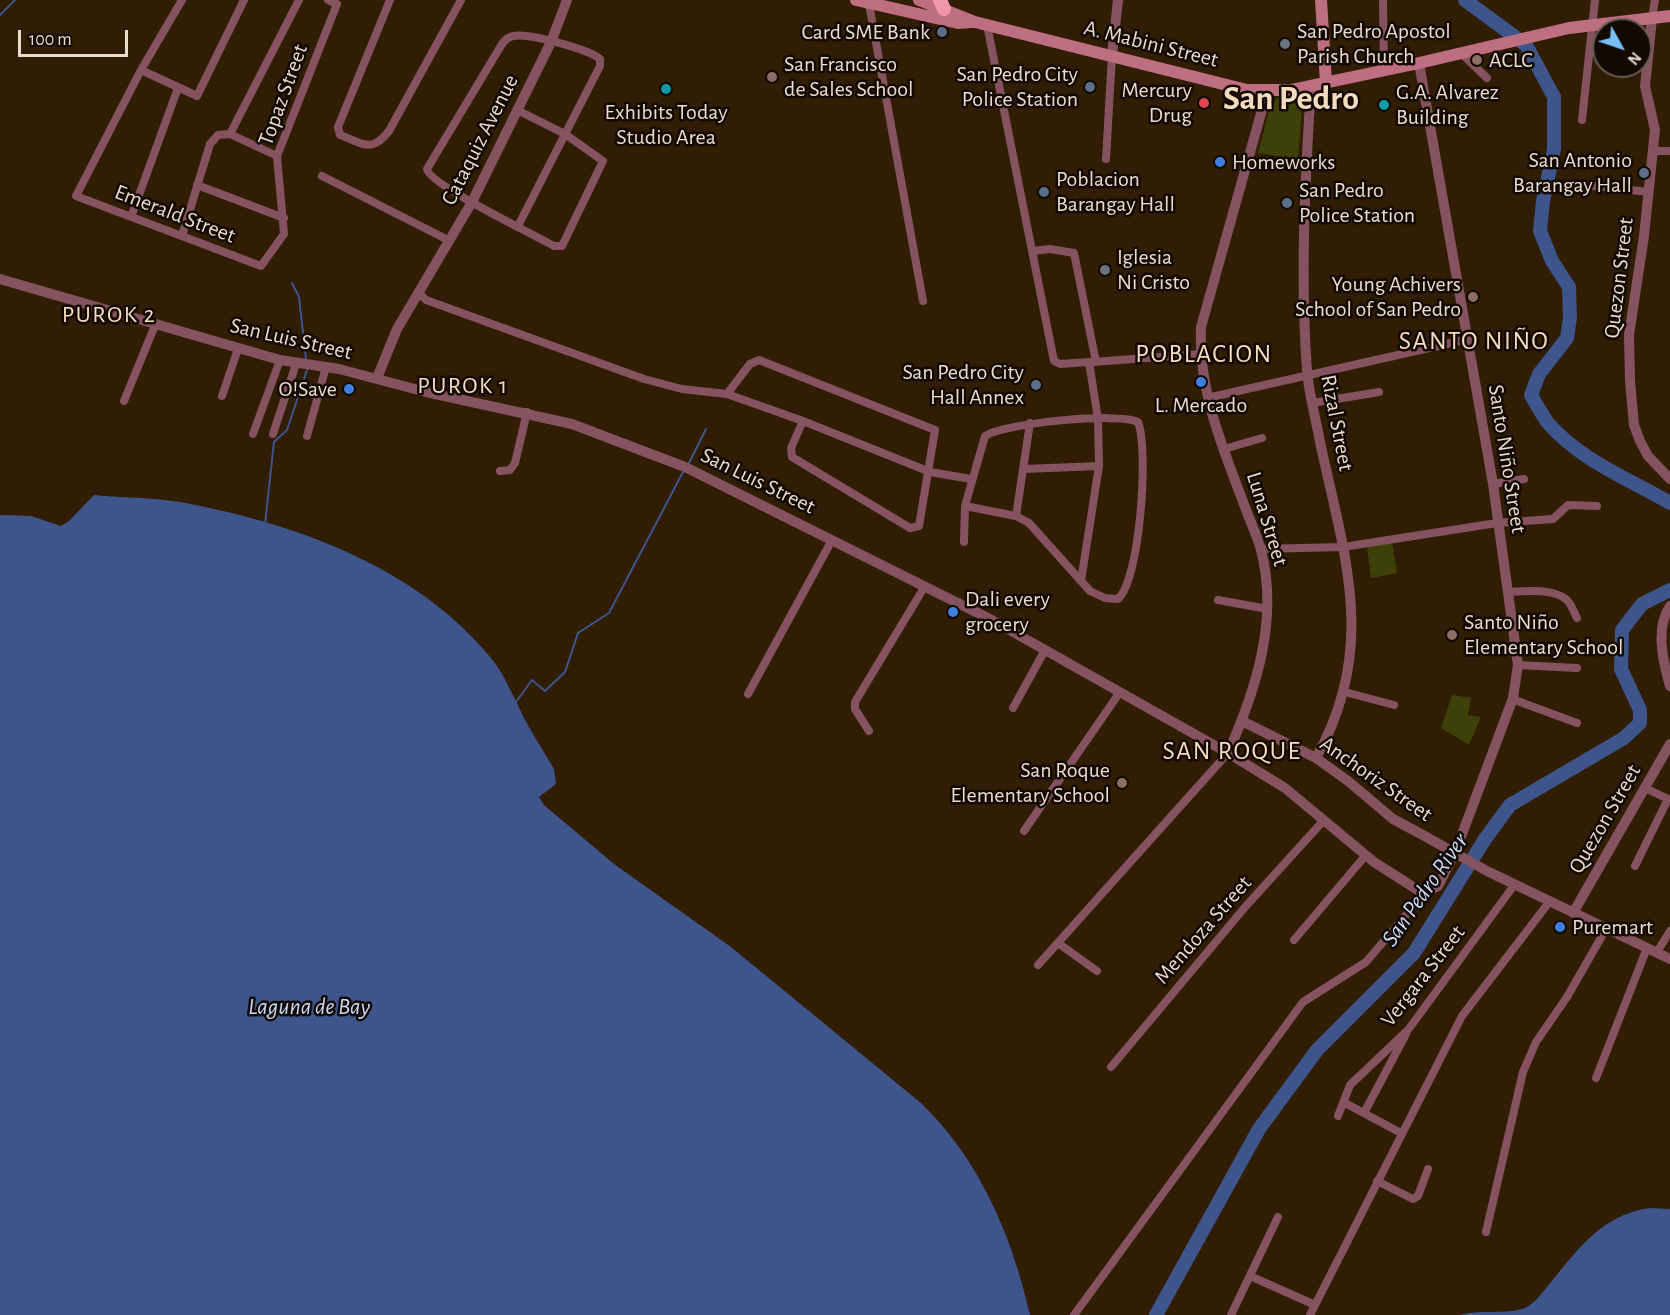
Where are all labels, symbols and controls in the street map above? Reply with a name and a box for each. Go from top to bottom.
street label: A. Mabini Street [1081,15,1221,73]
scale bar [21,18,130,56]
place label: San Pedro Apostol Parish Church [1297,18,1451,70]
north arrow [1592,18,1652,78]
place label: Card SME Bank [801,19,930,45]
marker: Card SME Bank [935,25,949,39]
text: 100 m [29,31,72,49]
marker: San Pedro Apostol Parish Church [1278,37,1292,51]
street label: Topaz Street [252,41,314,149]
place label: ACLC [1489,47,1533,73]
text: N [1625,49,1644,68]
place label: San Francisco de Sales School [784,51,914,102]
marker: ACLC [1470,53,1484,67]
place label: San Pedro City Police Station [956,61,1078,112]
street label: Cataquiz Avenue [436,70,524,210]
marker: San Francisco de Sales School [765,70,779,84]
place label: Mercury Drug [1122,77,1192,128]
district label: San Pedro [1223,79,1359,119]
place label: G.A. Alvarez Building [1396,79,1499,130]
marker: San Pedro City Police Station [1083,80,1097,94]
marker: Exhibits Today Studio Area [659,82,673,96]
marker: Mercury Drug [1197,96,1211,110]
marker: G.A. Alvarez Building [1377,98,1391,112]
place label: Exhibits Today Studio Area [604,99,728,150]
place label: San Antonio Barangay Hall [1513,147,1632,198]
place label: Homeworks [1232,149,1335,175]
marker: Homeworks [1213,155,1227,169]
place label: Poblacion Barangay Hall [1056,166,1175,218]
marker: San Antonio Barangay Hall [1637,166,1651,180]
place label: San Pedro Police Station [1299,177,1415,228]
street label: Emerald Street [111,179,239,249]
marker: Poblacion Barangay Hall [1037,185,1051,199]
marker: San Pedro Police Station [1280,196,1294,210]
street label: Quezon Street [1598,216,1640,340]
place label: Iglesia Ni Cristo [1117,244,1190,296]
marker: Iglesia Ni Cristo [1098,263,1112,277]
place label: Young Achivers School of San Pedro [1295,271,1461,322]
marker: Young Achivers School of San Pedro [1466,290,1480,304]
district label: PUROK 2 [62,301,156,329]
street label: San Luis Street [228,312,354,366]
district label: SANTO NIÑO [1399,325,1549,357]
district label: POBLACION [1135,338,1273,370]
place label: San Pedro City Hall Annex [902,359,1024,410]
district label: PUROK 1 [417,372,509,400]
street label: Rizal Street [1315,373,1359,473]
marker: L. Mercado [1194,375,1208,389]
place label: O!Save [278,376,337,402]
marker: San Pedro City Hall Annex [1029,378,1043,392]
marker: O!Save [342,382,356,396]
street label: Santo Niño Street [1482,383,1532,535]
place label: L. Mercado [1155,392,1247,418]
street label: San Luis Street [696,442,820,520]
street label: Luna Street [1240,469,1294,569]
place label: Dali every grocery [965,586,1050,638]
marker: Dali every grocery [946,605,960,619]
place label: Santo Niño Elementary School [1464,609,1623,660]
marker: Santo Niño Elementary School [1445,628,1459,642]
street label: Anchoriz Street [1315,731,1437,827]
district label: SAN ROQUE [1163,735,1301,767]
place label: San Roque Elementary School [951,757,1110,808]
street label: Quezon Street [1563,760,1647,878]
marker: San Roque Elementary School [1115,776,1129,790]
water label: San Pedro River [1375,828,1475,952]
street label: Mendoza Street [1149,870,1257,990]
place label: Puremart [1572,914,1653,940]
street label: Vergara Street [1375,920,1471,1032]
marker: Puremart [1553,920,1567,934]
water label: Laguna de Bay [248,993,370,1021]

